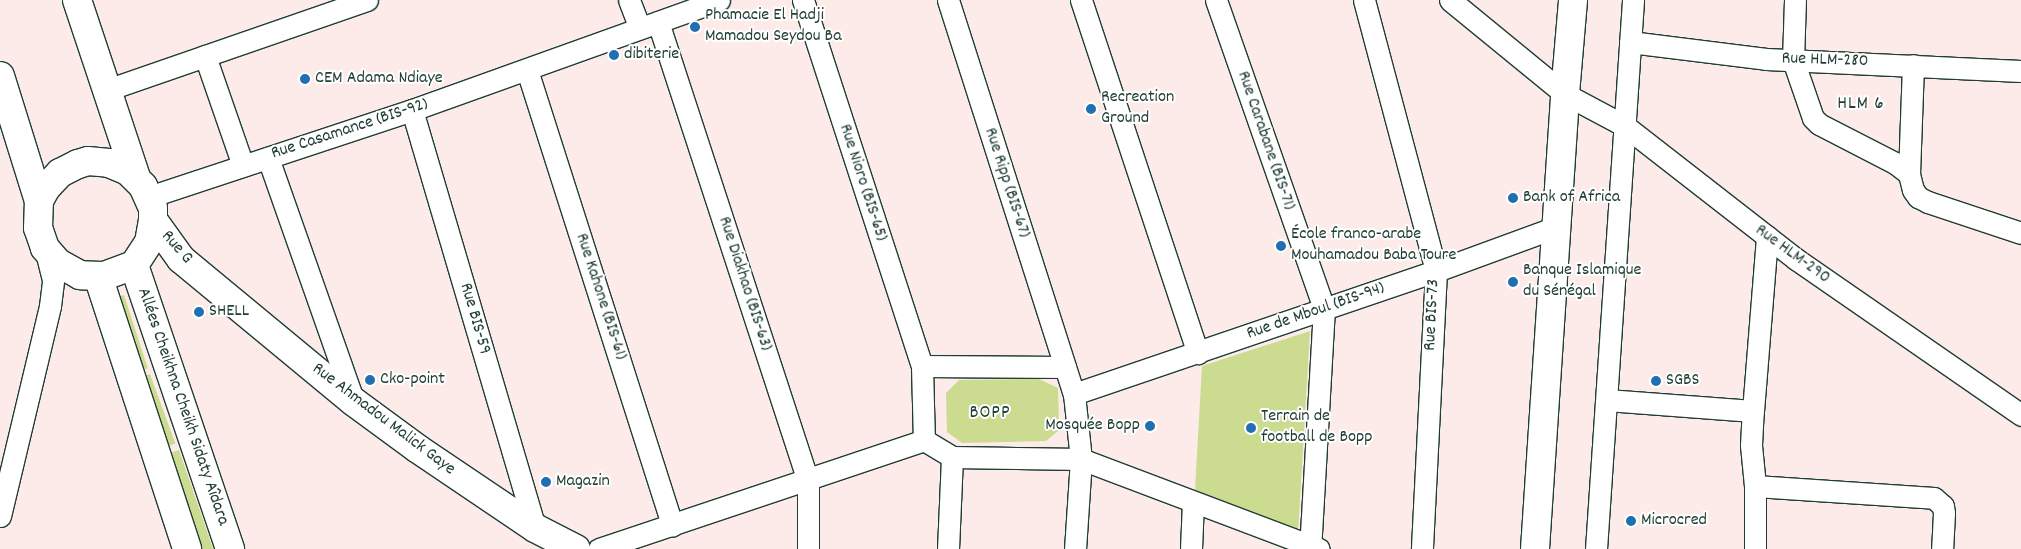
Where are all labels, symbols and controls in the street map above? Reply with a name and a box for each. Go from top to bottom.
place label: Phamacie El Hadji Mamadou Seydou Ba [705,6,842,48]
marker: Phamacie El Hadji Mamadou Seydou Ba [689,21,701,33]
place label: dibiterie [624,44,679,66]
marker: dibiterie [608,49,620,61]
street label: Rue HLM-280 [1781,49,1869,73]
place label: CEM Adama Ndiaye [315,68,443,90]
street label: Rue Carabane (BIS-71) [1231,69,1299,213]
marker: CEM Adama Ndiaye [299,73,311,85]
place label: Recreation Ground [1101,88,1174,130]
street label: Rue Casamance (BIS-92) [269,94,431,166]
district label: HLM 6 [1837,94,1885,116]
marker: Recreation Ground [1085,103,1097,115]
street label: Rue Nioro (BIS-65) [833,122,891,244]
street label: Rue Ripp (BIS-67) [978,125,1034,241]
place label: Bank of Africa [1523,187,1620,209]
marker: Bank of Africa [1507,192,1519,204]
street label: Rue Diakhao (BIS-63) [712,214,776,354]
street label: Rue HLM-290 [1750,220,1834,290]
place label: École franco-arabe Mouhamadou Baba Toure [1291,225,1456,268]
street label: Rue G [155,227,197,269]
street label: Rue Kahone (BIS-61) [569,231,631,363]
marker: École franco-arabe Mouhamadou Baba Toure [1275,240,1287,252]
place label: Banque Islamique du Sénégal [1523,261,1641,304]
marker: Banque Islamique du Sénégal [1507,276,1519,288]
street label: Rue de Mboul (BIS-94) [1244,278,1388,346]
street label: Rue BIS-73 [1420,279,1446,351]
street label: Rue BIS-59 [454,281,494,357]
street label: Allées Cheikhna Cheikh Sidaty Aîdara [131,285,233,529]
place label: SHELL [209,301,249,323]
marker: SHELL [193,306,205,318]
street label: Rue Ahmadou Malick Gaye [307,359,459,481]
place label: Cko-point [380,369,445,391]
place label: SGBS [1666,370,1699,392]
marker: Cko-point [364,374,376,386]
marker: SGBS [1650,375,1662,387]
district label: BOPP [969,403,1011,425]
place label: Terrain de football de Bopp [1261,407,1373,449]
place label: Mosquée Bopp [1045,415,1140,437]
marker: Mosquée Bopp [1144,420,1156,432]
marker: Terrain de football de Bopp [1245,422,1257,434]
place label: Magazin [556,471,610,493]
marker: Magazin [540,476,552,488]
place label: Microcred [1641,510,1707,532]
marker: Microcred [1625,515,1637,527]

